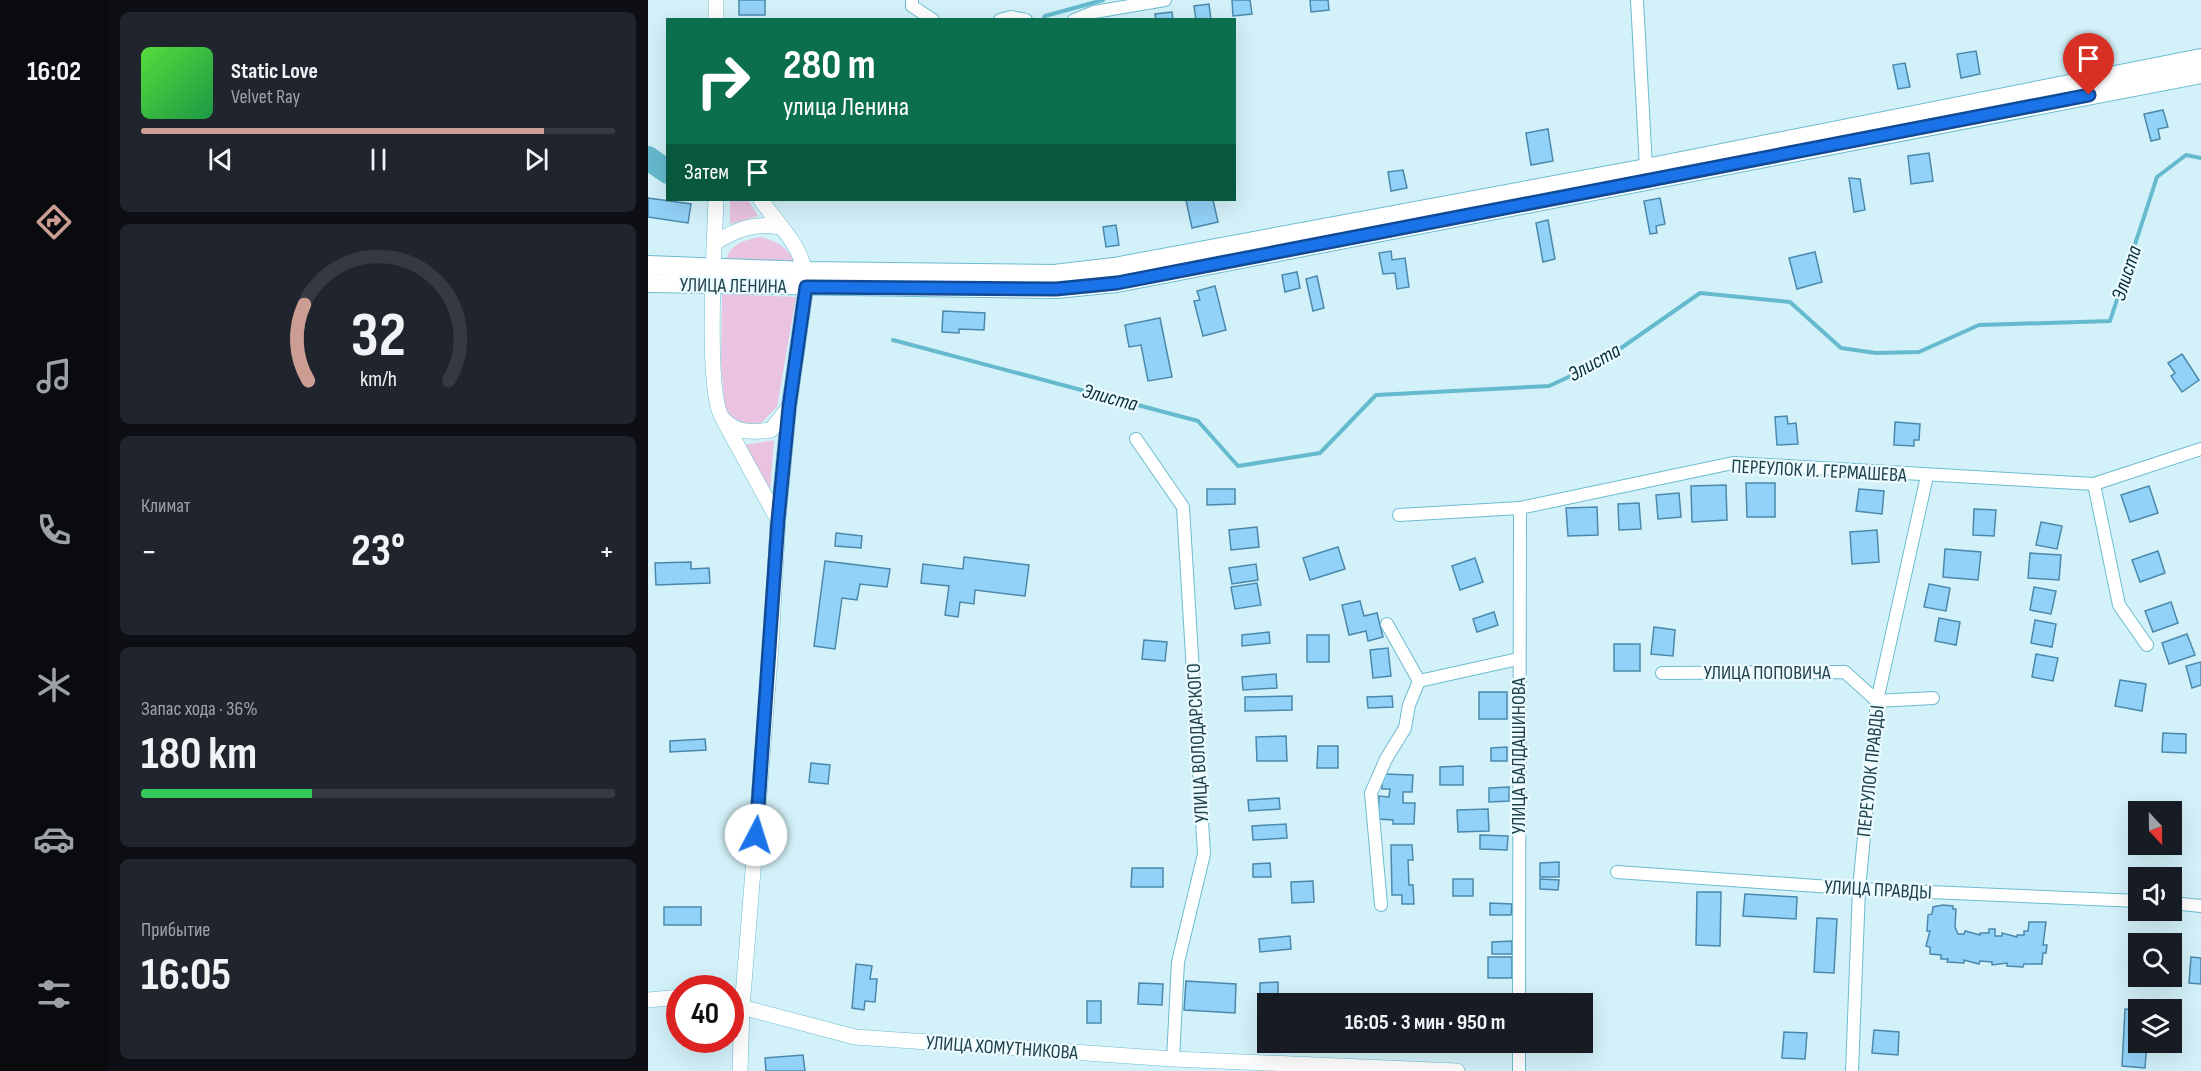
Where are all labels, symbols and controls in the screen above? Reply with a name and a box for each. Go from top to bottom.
pin [2063,33,2114,95]
text: 280 m [783,40,876,91]
icon: right [684,42,762,120]
icon: arrive [2072,42,2105,75]
text: 16:02 [27,56,81,88]
text: Static Love [231,58,318,85]
text: Velvet Ray [231,85,300,109]
text: улица Ленина [783,91,909,123]
icon: previous [204,143,237,176]
icon: pause [362,143,395,176]
icon: next [520,143,553,176]
icon: arrive [741,156,774,189]
text: Затем [684,159,729,186]
icon: directions [33,201,75,243]
water label: Элиста [2106,242,2147,304]
street label: УЛИЦА ЛЕНИНА [679,273,787,299]
text: 32 [350,299,406,374]
water label: Элиста [1564,338,1625,387]
icon: music [33,355,75,397]
text: km/h [359,367,397,392]
water label: Элиста [1079,378,1141,417]
street label: ПЕРЕУЛОК И. ГЕРМАШЕВА [1731,454,1908,488]
text: Климат [141,494,191,518]
icon: phone [33,509,75,551]
text: 23° [351,524,405,579]
text: − [141,532,157,572]
text: + [599,532,615,572]
street label: УЛИЦА ПОПОВИЧА [1703,661,1831,685]
street label: УЛИЦА ВОЛОДАРСКОГО [1182,663,1214,823]
icon: climate [33,664,75,706]
street label: УЛИЦА БАЛДАШИНОВА [1507,677,1531,834]
text: Запас хода · 36% [141,697,258,721]
street label: ПЕРЕУЛОК ПРАВДЫ [1852,704,1890,838]
text: 180 km [141,727,257,782]
north arrow [2128,801,2182,855]
map controls [2128,801,2182,1053]
position arrow [724,803,788,867]
icon: car [33,818,75,860]
button: sound [2128,867,2182,921]
street label: УЛИЦА ПРАВДЫ [1824,875,1932,905]
text: Прибытие [141,918,210,942]
button: search [2128,933,2182,987]
text: 16:05 [141,948,231,1003]
icon: filters [33,973,75,1015]
speed limit sign: 40 [666,975,744,1053]
button: layers [2128,999,2182,1053]
text: 16:05 · 3 мин · 950 m [1345,1009,1505,1036]
street label: УЛИЦА ХОМУТНИКОВА [925,1031,1079,1065]

